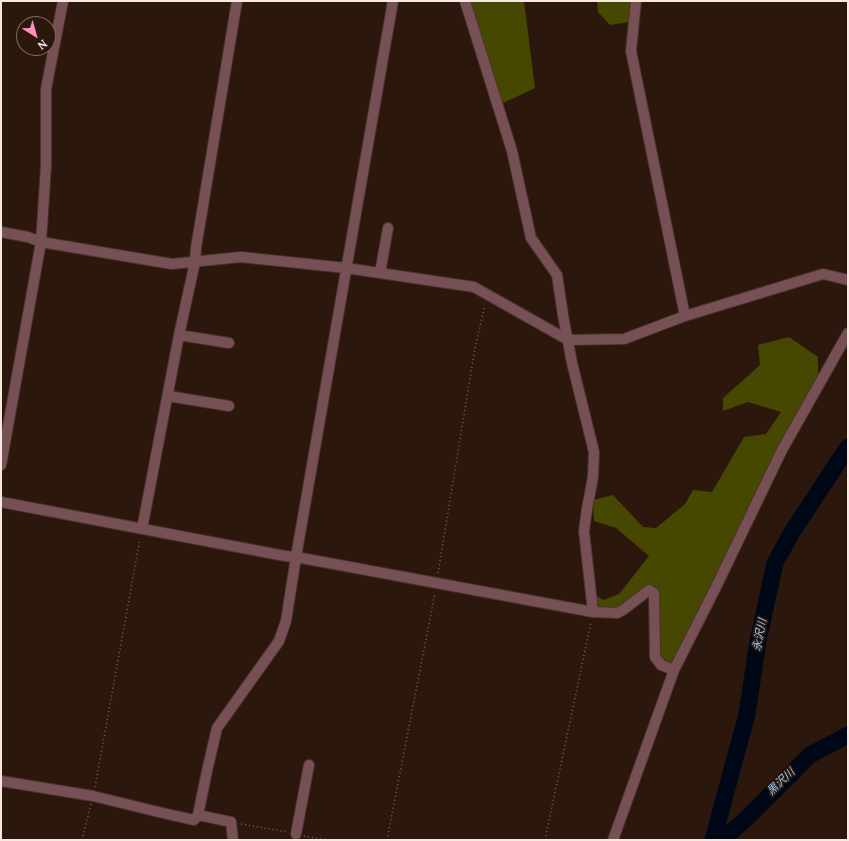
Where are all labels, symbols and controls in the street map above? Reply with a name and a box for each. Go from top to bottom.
north arrow [16,16,56,56]
text: N [35,37,50,53]
water label: 永沢川 [750,618,770,652]
water label: 黒沢川 [765,766,797,798]

